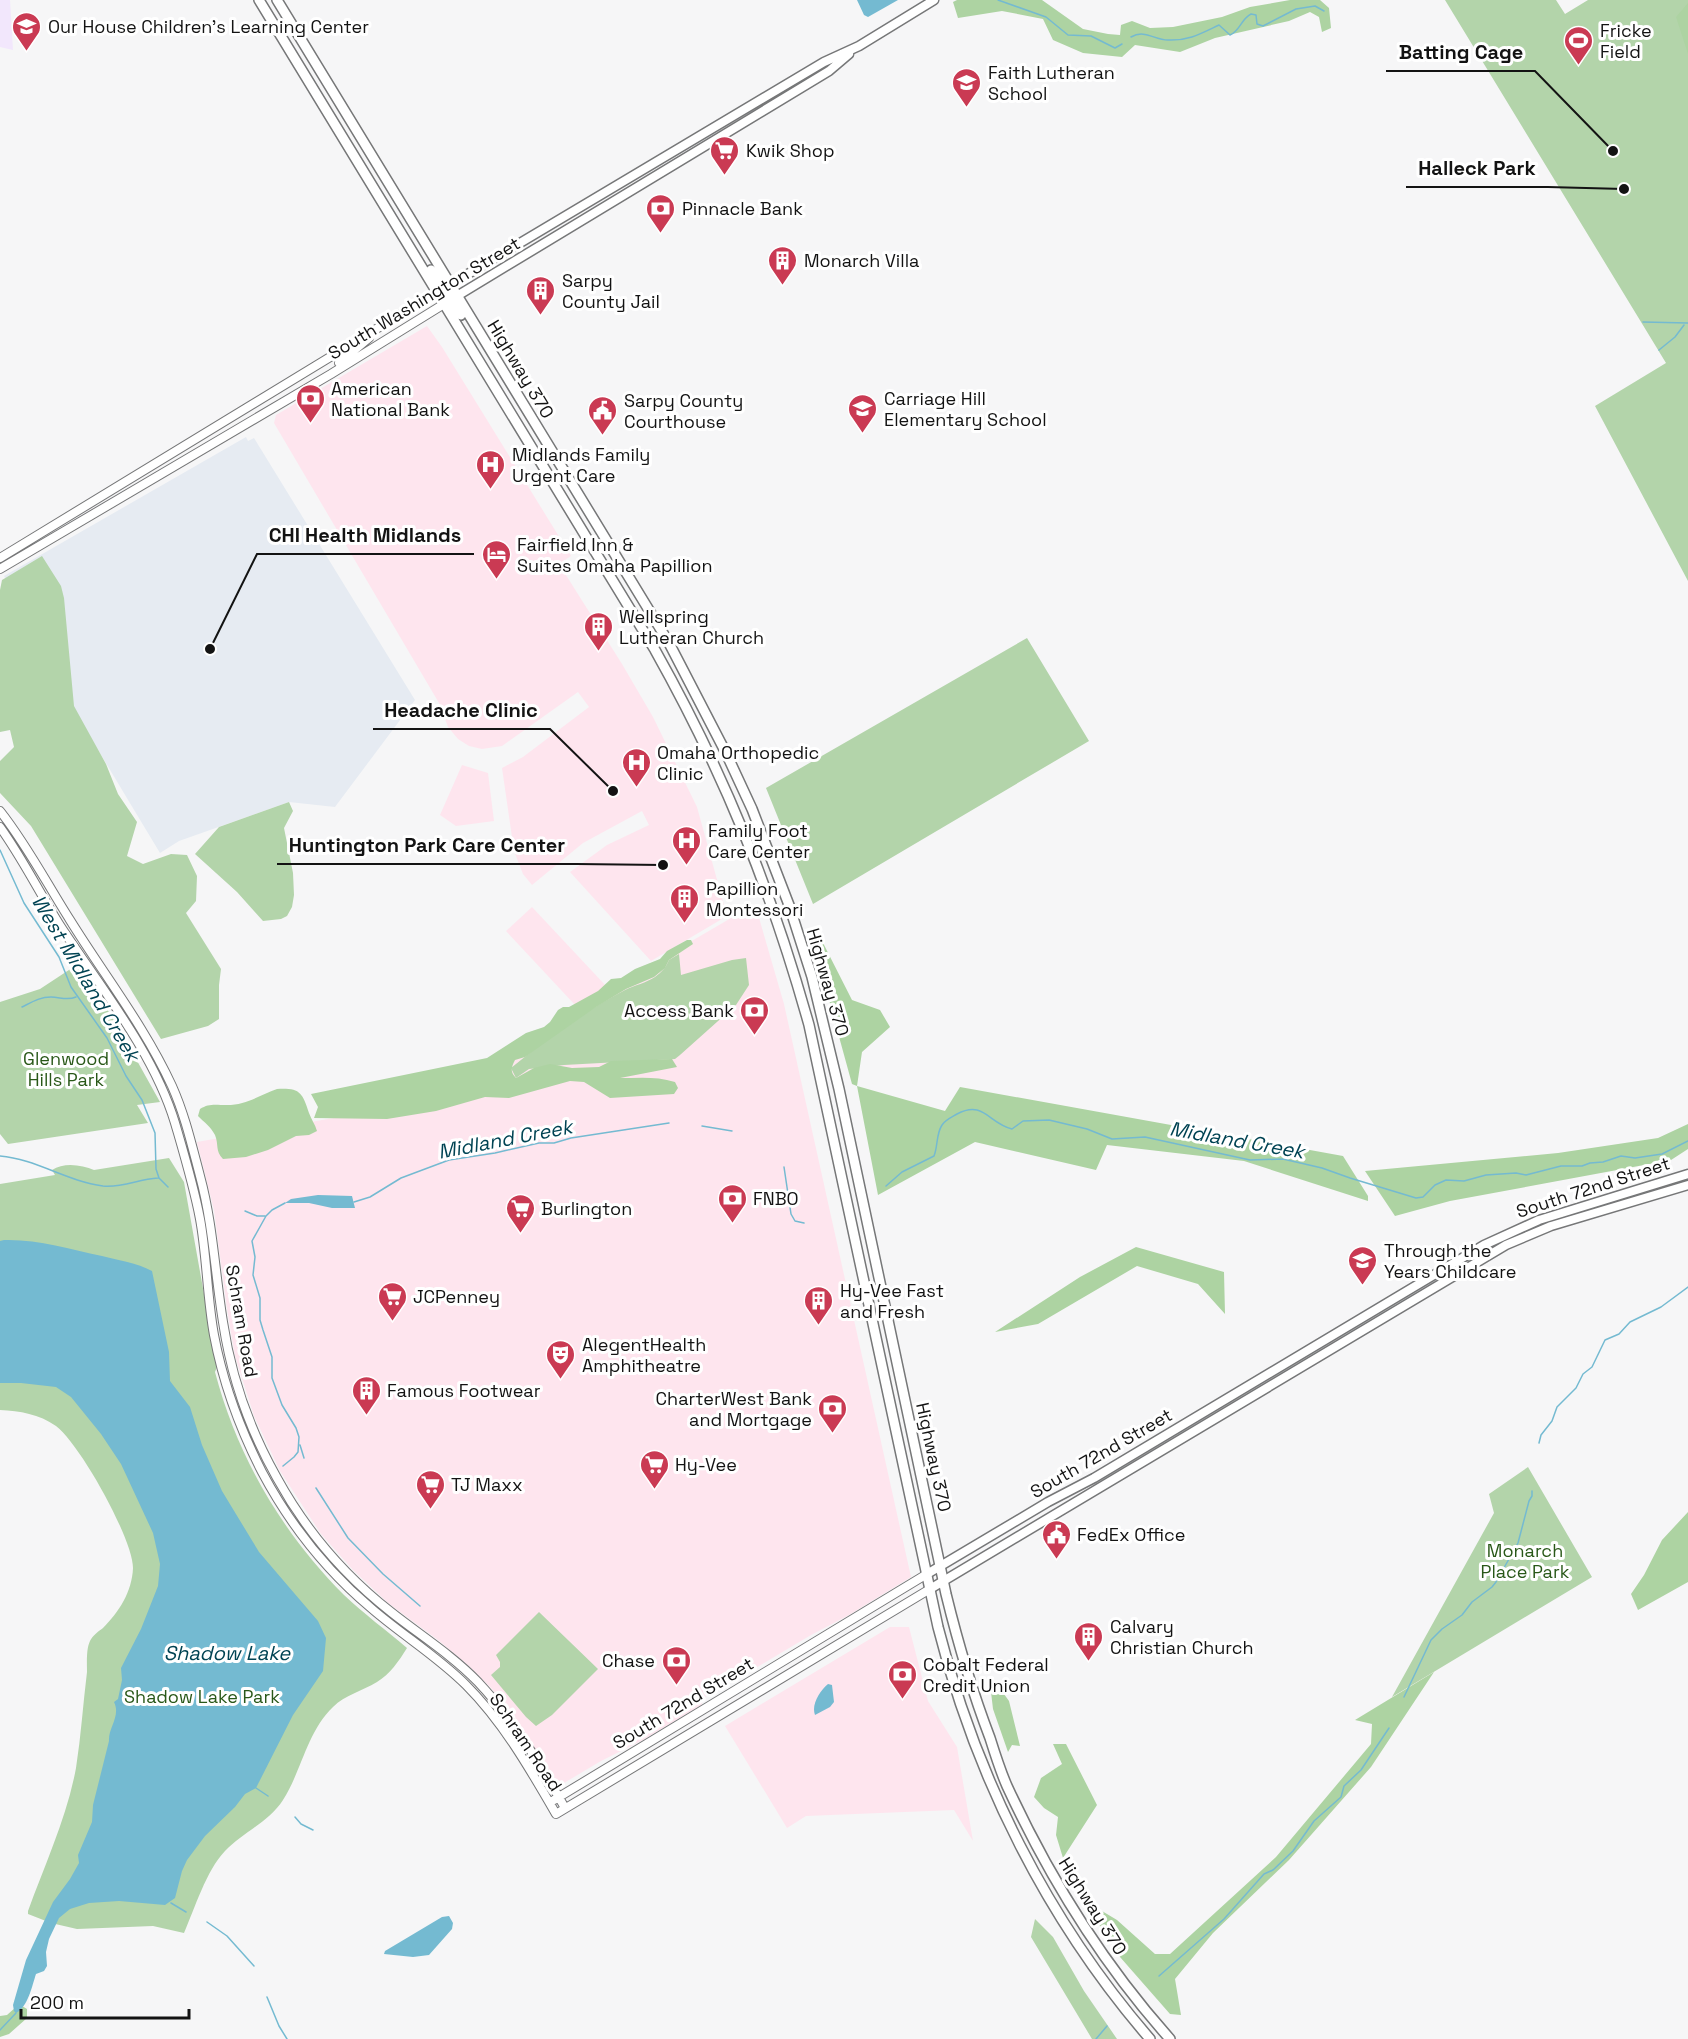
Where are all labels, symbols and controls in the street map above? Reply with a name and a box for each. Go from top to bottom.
school or university icon: Our House Children's Learning Center [11,10,43,52]
place label: Our House Children's Learning Center [48,15,369,38]
place label: Fricke Field [1600,19,1652,63]
sports icon: Fricke Field [1563,24,1595,66]
callout: Batting Cage [1386,33,1535,71]
text: Batting Cage [1399,39,1523,65]
place label: Faith Lutheran School [988,61,1115,105]
school or university icon: Faith Lutheran School [951,66,983,108]
supermarket icon: Kwik Shop [709,134,741,176]
place label: Kwik Shop [746,139,835,162]
callout: Halleck Park [1406,149,1548,187]
text: Halleck Park [1418,155,1536,181]
bank icon: Pinnacle Bank [645,192,677,234]
place label: Pinnacle Bank [682,197,803,220]
street label: South Washington Street [324,231,524,365]
building icon: Monarch Villa [767,244,799,286]
place label: Monarch Villa [804,249,919,272]
place label: Sarpy County Jail [562,269,660,313]
building icon: Sarpy County Jail [525,274,557,316]
street label: Highway 370 [483,315,559,423]
place label: American National Bank [331,377,450,421]
bank icon: American National Bank [294,382,326,424]
place label: Carriage Hill Elementary School [884,387,1047,431]
place label: Sarpy County Courthouse [624,389,743,433]
school or university icon: Carriage Hill Elementary School [847,392,879,434]
public building icon: Sarpy County Courthouse [587,394,619,436]
place label: Midlands Family Urgent Care [512,443,650,487]
hospital icon: Midlands Family Urgent Care [475,448,507,490]
callout: CHI Health Midlands [257,516,474,554]
text: CHI Health Midlands [269,522,461,548]
place label: Fairfield Inn & Suites Omaha Papillion [517,533,712,577]
hotel icon: Fairfield Inn & Suites Omaha Papillion [480,538,512,580]
place label: Wellspring Lutheran Church [619,605,764,649]
building icon: Wellspring Lutheran Church [582,610,614,652]
callout: Headache Clinic [373,691,550,729]
text: Headache Clinic [384,697,538,723]
place label: Omaha Orthopedic Clinic [657,741,819,785]
hospital icon: Omaha Orthopedic Clinic [620,746,652,788]
place label: Family Foot Care Center [708,819,810,863]
hospital icon: Family Foot Care Center [671,824,703,866]
callout: Huntington Park Care Center [277,826,577,864]
text: Huntington Park Care Center [289,832,565,858]
place label: Papillion Montessori [706,877,803,921]
building icon: Papillion Montessori [669,882,701,924]
water label: West Midland Creek [26,890,147,1068]
street label: Highway 370 [802,925,854,1039]
bank icon: Access Bank [739,994,771,1036]
place label: Access Bank [624,999,734,1022]
park label: Glenwood Hills Park [23,1047,109,1091]
water label: Midland Creek [436,1113,577,1165]
water label: Midland Creek [1168,1115,1309,1165]
street label: South 72nd Street [1513,1151,1673,1223]
bank icon: FNBO [716,1182,748,1224]
place label: FNBO [753,1187,799,1210]
supermarket icon: Burlington [504,1192,536,1234]
place label: Burlington [541,1197,632,1220]
place label: Through the Years Childcare [1384,1239,1516,1283]
school or university icon: Through the Years Childcare [1347,1244,1379,1286]
street label: Schram Road [221,1263,263,1379]
place label: Hy-Vee Fast and Fresh [840,1279,944,1323]
supermarket icon: JCPenney [376,1280,408,1322]
building icon: Hy-Vee Fast and Fresh [803,1284,835,1326]
place label: JCPenney [413,1285,500,1308]
place label: AlegentHealth Amphitheatre [582,1333,706,1377]
theatre icon: AlegentHealth Amphitheatre [545,1338,577,1380]
building icon: Famous Footwear [350,1374,382,1416]
place label: Famous Footwear [387,1379,541,1402]
place label: CharterWest Bank and Mortgage [656,1387,812,1431]
bank icon: CharterWest Bank and Mortgage [817,1392,849,1434]
street label: Highway 370 [911,1400,957,1514]
street label: South 72nd Street [1026,1403,1176,1503]
supermarket icon: Hy-Vee [638,1448,670,1490]
place label: Hy-Vee [675,1453,737,1476]
supermarket icon: TJ Maxx [414,1468,446,1510]
place label: TJ Maxx [451,1473,523,1496]
public building icon: FedEx Office [1040,1518,1072,1560]
place label: FedEx Office [1077,1523,1185,1546]
park label: Monarch Place Park [1481,1539,1570,1583]
place label: Calvary Christian Church [1110,1615,1254,1659]
building icon: Calvary Christian Church [1073,1620,1105,1662]
water label: Shadow Lake [164,1640,291,1666]
bank icon: Chase [660,1644,692,1686]
place label: Chase [602,1649,655,1672]
street label: South 72nd Street [608,1652,758,1754]
place label: Cobalt Federal Credit Union [923,1653,1049,1697]
bank icon: Cobalt Federal Credit Union [886,1658,918,1700]
park label: Shadow Lake Park [124,1685,280,1708]
street label: Schram Road [485,1688,567,1796]
street label: Highway 370 [1054,1853,1132,1959]
scale bar [21,1982,189,2020]
text: 200 m [30,1991,84,2014]

